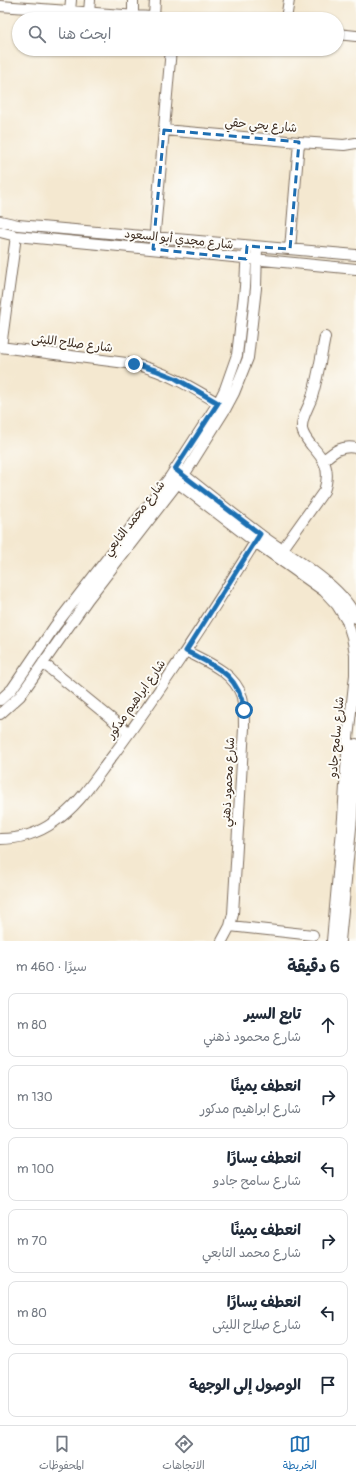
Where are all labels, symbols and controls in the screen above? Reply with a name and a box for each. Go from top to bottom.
search box [12,12,344,56]
icon: search [26,23,48,45]
text: ابحث هنا [58,25,111,44]
street label: شارع يحي حقي [224,115,298,139]
street label: شارع مجدي أبو السعود [124,226,234,254]
street label: شارع صلاح الليثى [30,331,113,357]
route end [125,355,143,373]
street label: شارع محمد التابعي [100,478,171,561]
street label: شارع ابراهيم مدكور [103,657,170,743]
street label: شارع سامح جادو [325,696,349,779]
route start [235,701,253,719]
street label: شارع محمود ذهني [219,737,241,828]
text: 6 دقيقة [287,956,340,977]
text: سيرًا · 460 m [16,959,87,975]
text: تابع السير [244,1005,301,1024]
icon: ahead [317,1014,339,1036]
text: 80 m [17,1017,47,1033]
text: شارع محمود ذهني [203,1029,301,1045]
text: انعطف يمينًا [231,1077,301,1096]
icon: right [317,1086,339,1108]
text: 130 m [17,1089,53,1105]
text: شارع ابراهيم مدكور [200,1101,301,1117]
text: انعطف يسارًا [227,1149,301,1168]
icon: left [317,1158,339,1180]
text: 100 m [17,1161,54,1177]
text: شارع سامح جادو [213,1173,301,1189]
text: انعطف يمينًا [231,1221,301,1240]
icon: right [317,1230,339,1252]
text: 70 m [17,1233,47,1249]
text: شارع محمد التابعي [202,1245,301,1261]
text: انعطف يسارًا [227,1293,301,1312]
icon: left [317,1302,339,1324]
text: 80 m [17,1305,47,1321]
text: شارع صلاح الليثى [212,1317,301,1333]
icon: arrive [317,1374,339,1396]
text: الوصول إلى الوجهة [189,1376,301,1395]
tab: المحفوظات [39,1433,84,1475]
tab: الاتجاهات [162,1433,205,1475]
tab: الخريطة [283,1433,317,1475]

